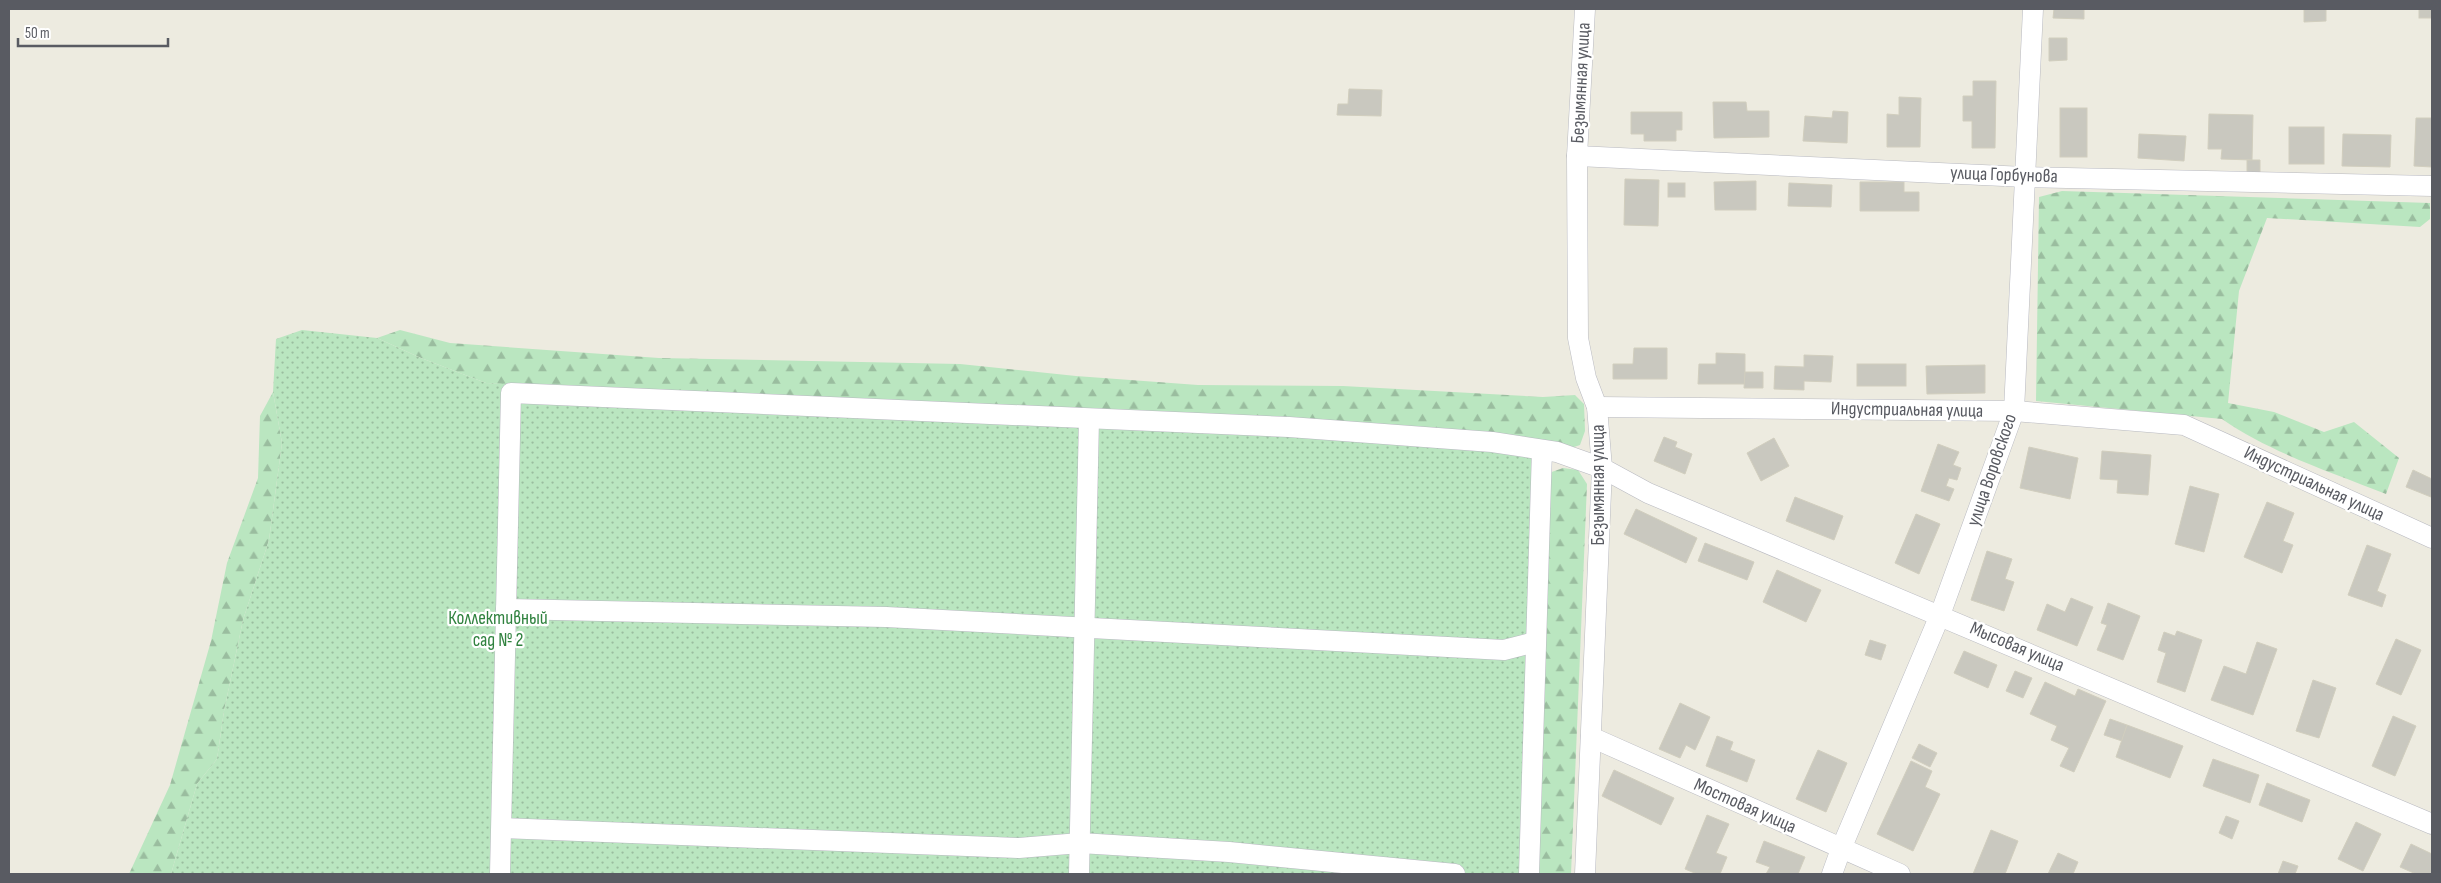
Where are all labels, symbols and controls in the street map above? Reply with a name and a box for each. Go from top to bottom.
scale bar [18,15,168,47]
street label: Безымянная улица [1566,22,1596,144]
text: 50 m [25,24,50,43]
street label: улица Горбунова [1950,162,2058,188]
street label: Индустриальная улица [1831,397,1983,423]
street label: улица Воровского [1962,411,2022,529]
street label: Безымянная улица [1587,424,1610,546]
street label: Индустриальная улица [2240,441,2388,527]
park label: Коллективный сад № 2 [448,607,548,652]
street label: Мысовая улица [1966,617,2068,677]
street label: Мостовая улица [1690,773,1800,839]

